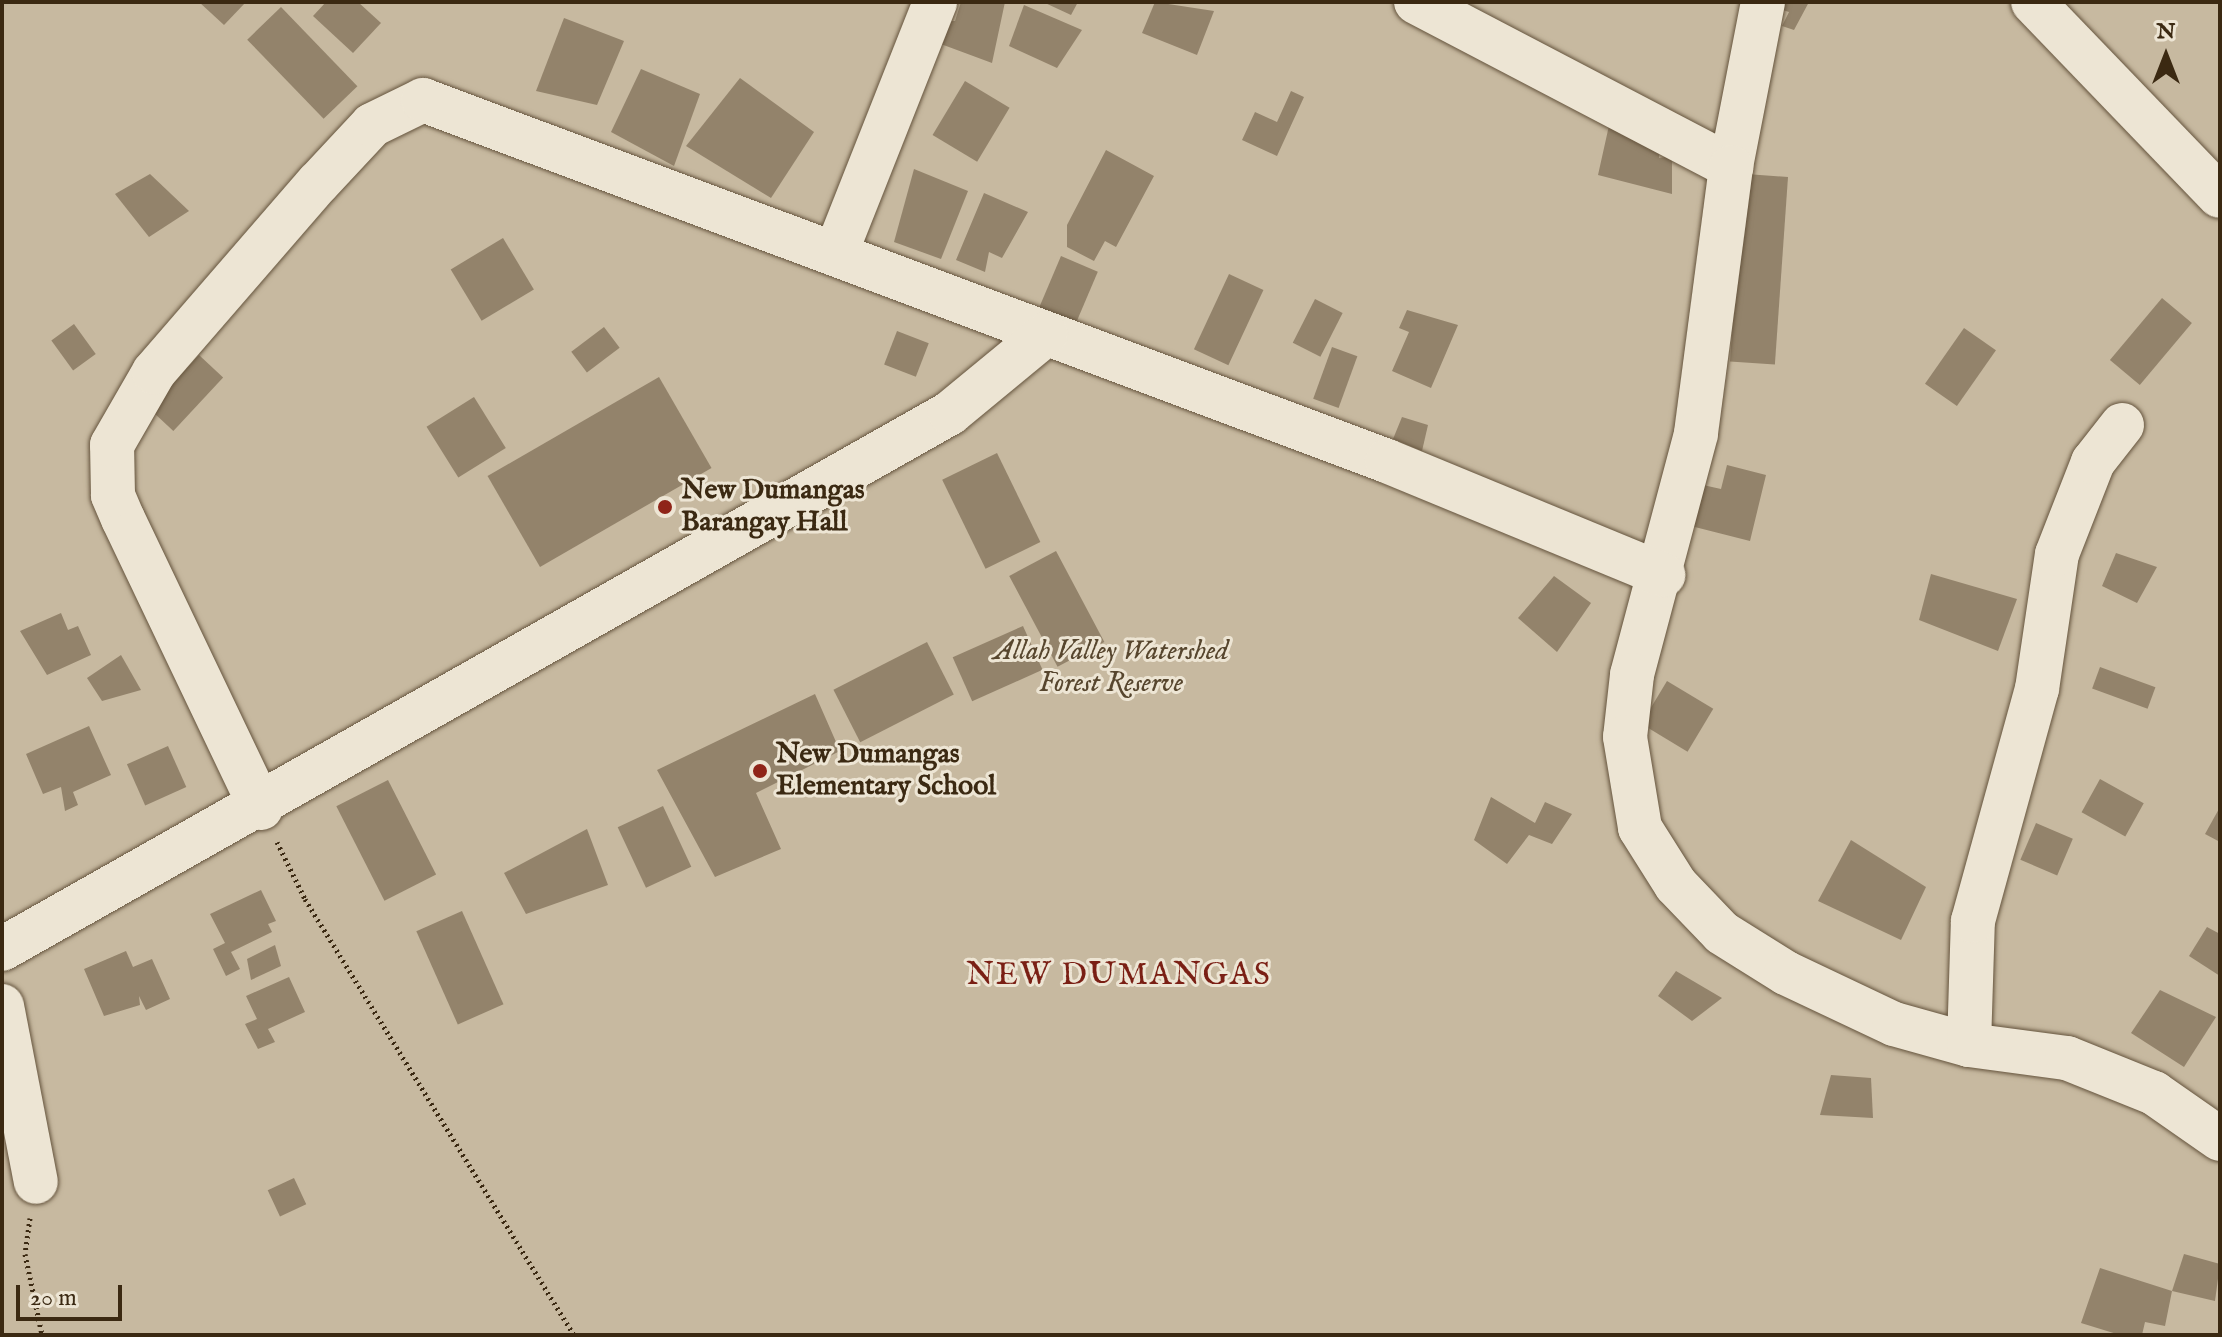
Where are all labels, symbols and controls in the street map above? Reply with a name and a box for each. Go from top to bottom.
north arrow [2126,16,2206,96]
text: N [2156,18,2176,46]
place label: New Dumangas Barangay Hall [681,474,865,540]
marker: New Dumangas Barangay Hall [656,498,674,516]
park label: Allah Valley Watershed Forest Reserve [994,635,1228,701]
place label: New Dumangas Elementary School [776,738,996,804]
marker: New Dumangas Elementary School [751,762,769,780]
district label: NEW DUMANGAS [966,957,1272,995]
scale bar [20,1269,126,1319]
text: 20 m [30,1283,77,1314]

